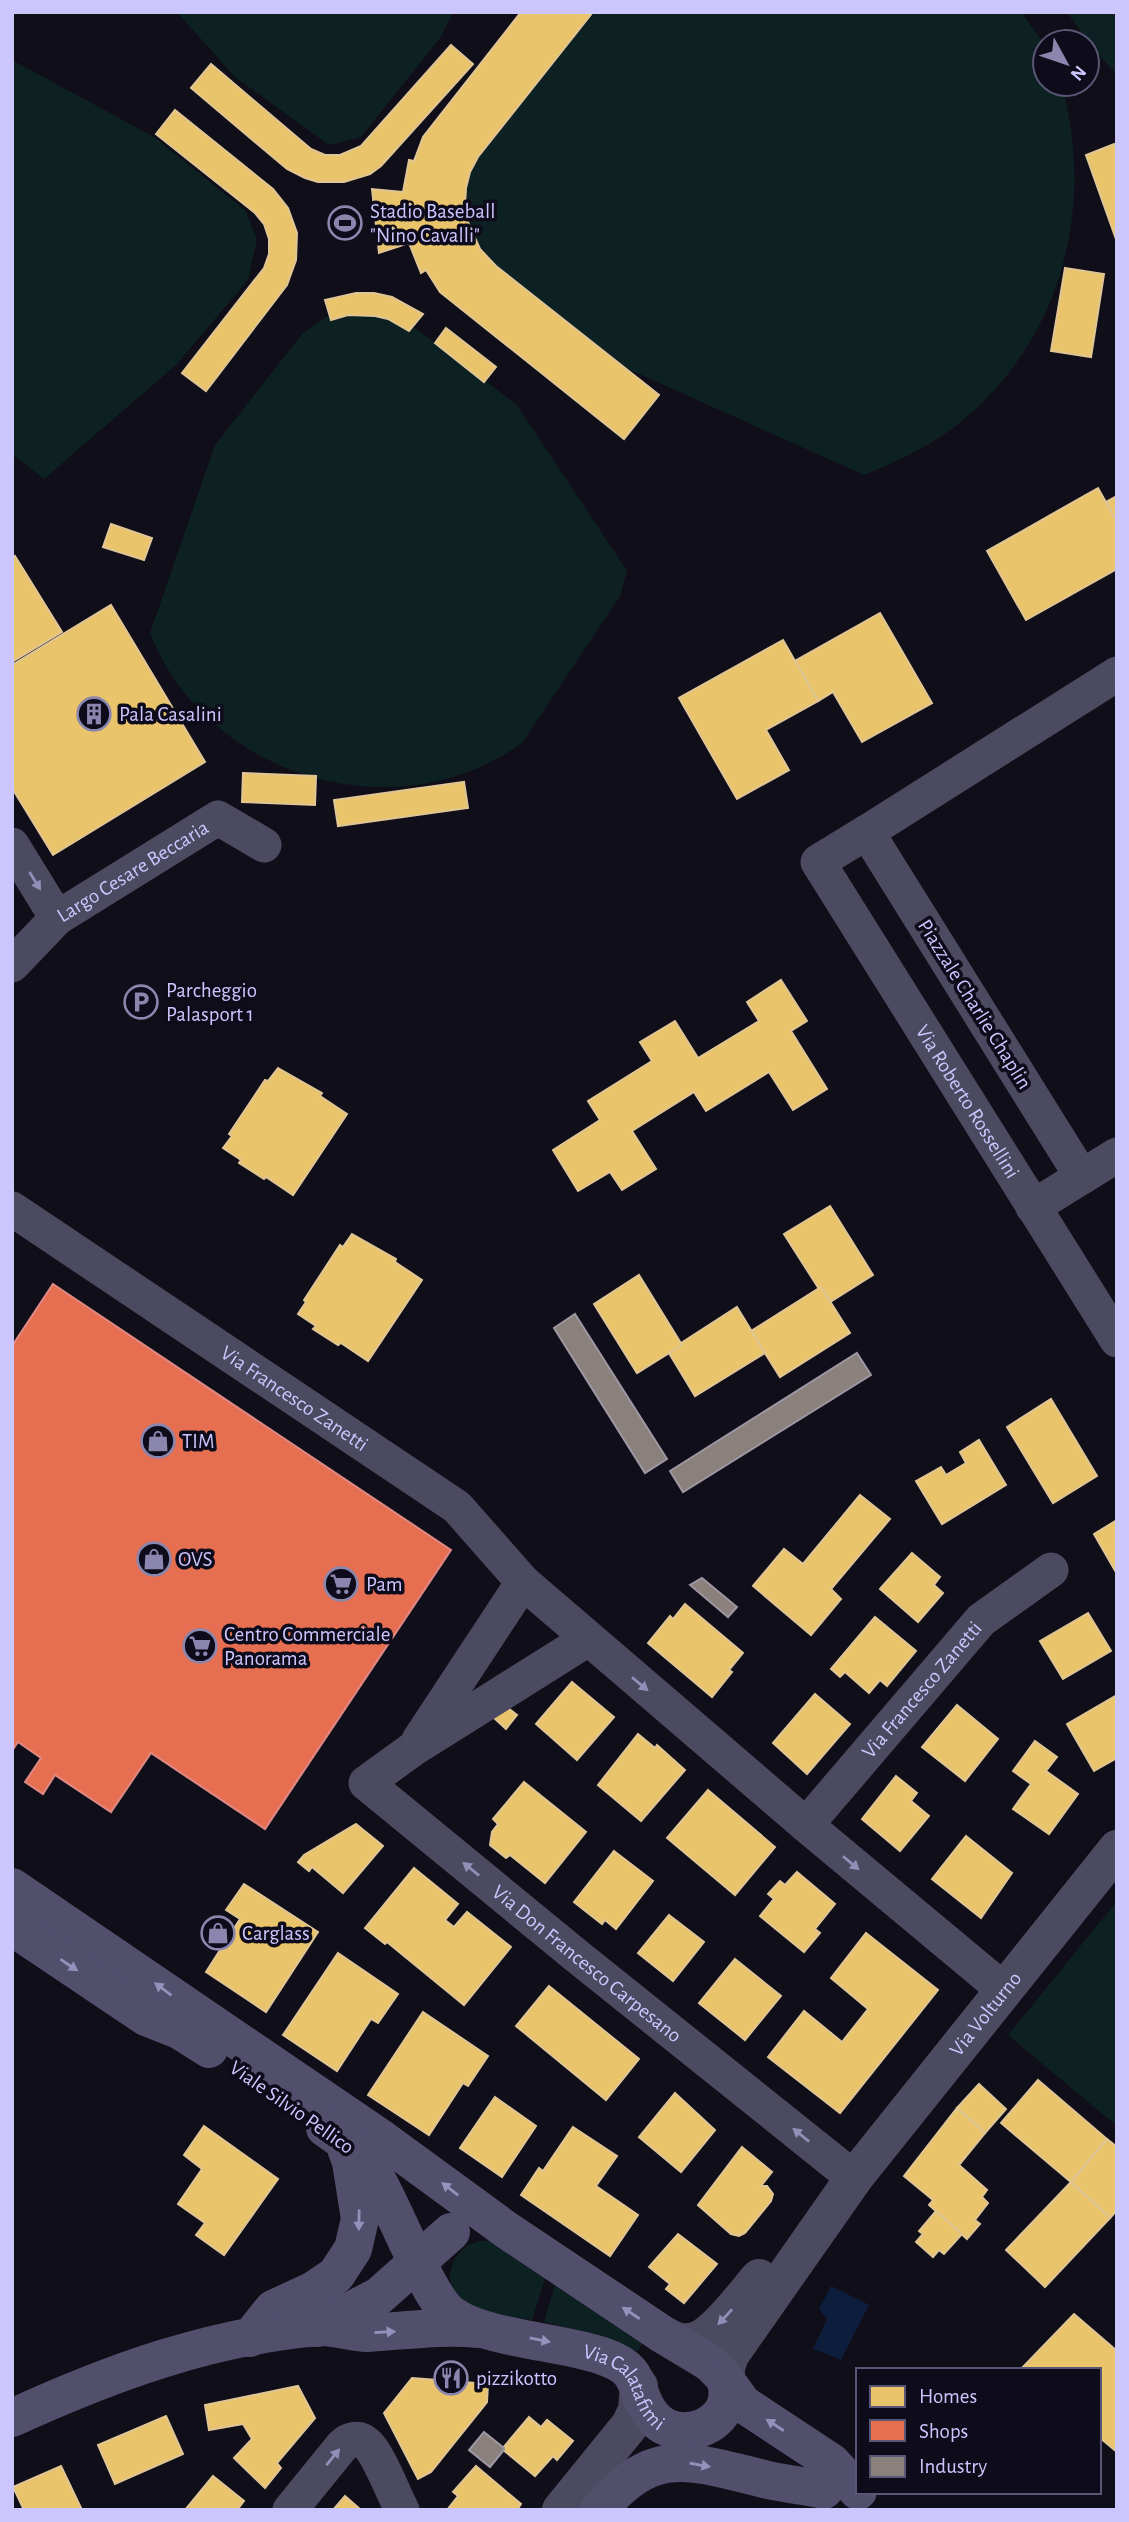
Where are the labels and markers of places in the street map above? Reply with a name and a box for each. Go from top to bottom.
place label: Stadio Baseball "Nino Cavalli" [370,201,495,246]
sports icon: Stadio Baseball "Nino Cavalli" [326,204,364,242]
building icon: Pala Casalini [75,695,113,733]
place label: Pala Casalini [119,704,222,725]
place label: Parcheggio Palasport 1 [166,980,257,1025]
parking icon: Parcheggio Palasport 1 [122,983,160,1021]
shop icon: TIM [139,1422,177,1460]
place label: TIM [182,1431,215,1452]
shop icon: OVS [135,1540,173,1578]
place label: OVS [178,1549,213,1570]
supermarket icon: Pam [322,1565,360,1603]
place label: Pam [366,1574,403,1595]
place label: Centro Commerciale Panorama [224,1624,390,1669]
supermarket icon: Centro Commerciale Panorama [181,1627,219,1665]
shop icon: Carglass [199,1914,237,1952]
place label: Carglass [242,1923,310,1944]
restaurant icon: pizzikotto [432,2359,470,2397]
place label: pizzikotto [476,2368,557,2389]

